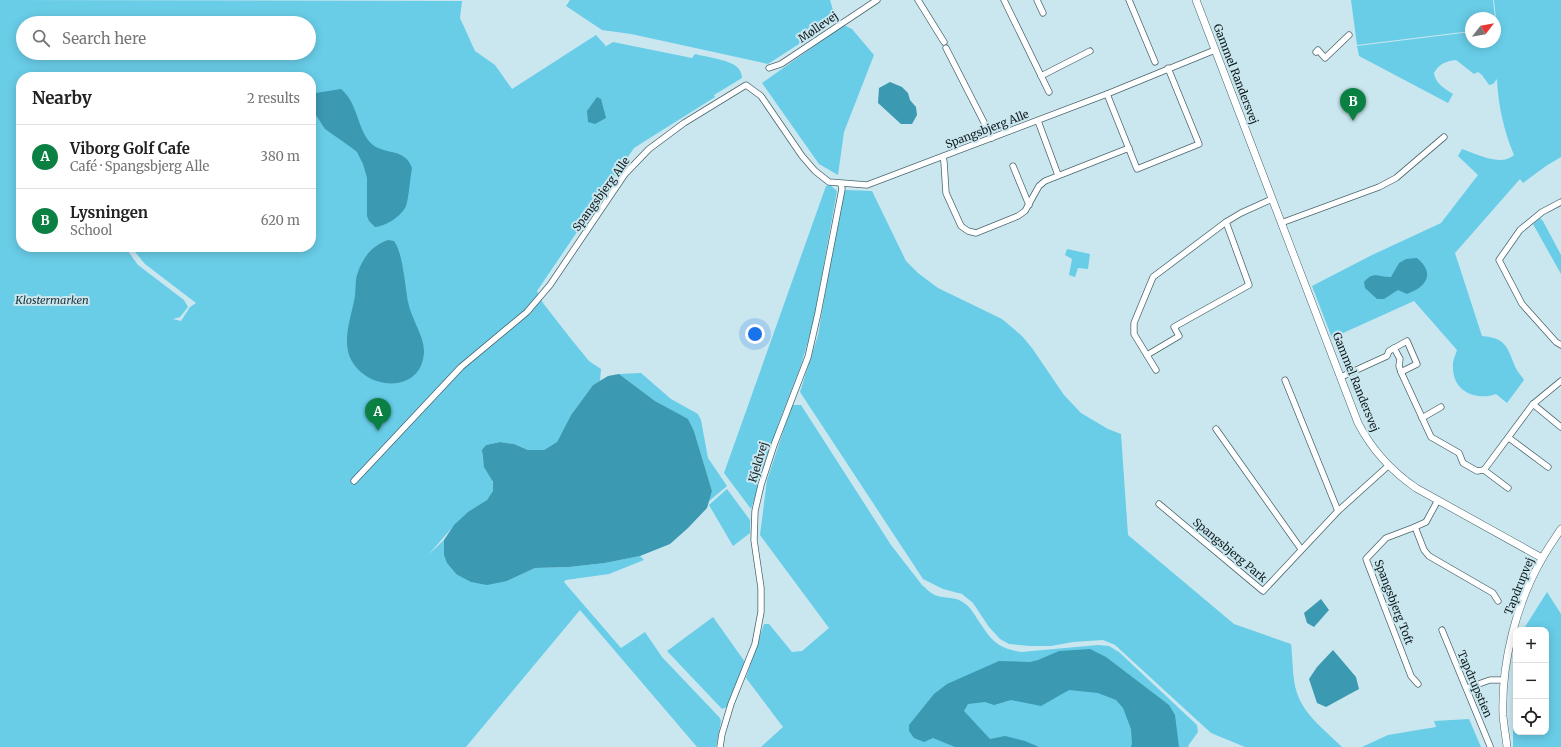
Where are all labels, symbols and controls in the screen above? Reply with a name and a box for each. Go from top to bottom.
street label: Møllevej [795,9,841,45]
north arrow [1465,12,1501,48]
search box [16,16,316,60]
street label: Gammel Randersvej [1210,22,1262,126]
icon: search [30,27,52,49]
text: Search here [62,29,146,48]
text: Nearby [32,87,92,109]
pin: B [1340,88,1366,121]
text: 2 results [247,90,300,107]
street label: Spangsbjerg Alle [943,107,1031,151]
text: Viborg Golf Cafe [70,139,190,158]
text: A [40,148,50,165]
text: 380 m [261,148,300,165]
street label: Spangsbjerg Alle [569,154,633,234]
text: Café · Spangsbjerg Alle [70,158,209,175]
text: Lysningen [70,203,148,222]
text: B [40,212,50,229]
text: 620 m [261,212,300,229]
text: School [70,222,112,239]
park label: Klostermarken [14,293,89,307]
your location [745,324,765,344]
street label: Gammel Randersvej [1330,330,1382,434]
pin: A [365,398,391,431]
street label: Kjeldvej [745,440,771,484]
street label: Spangsbjerg Park [1190,515,1270,585]
street label: Tapdrupvej [1501,555,1537,617]
street label: Spangsbjerg Toft [1371,557,1417,647]
map controls [1513,627,1549,735]
button: + [1513,627,1549,663]
street label: Tapdrupstien [1455,648,1496,720]
button: − [1513,663,1549,699]
button: locate [1513,699,1549,735]

